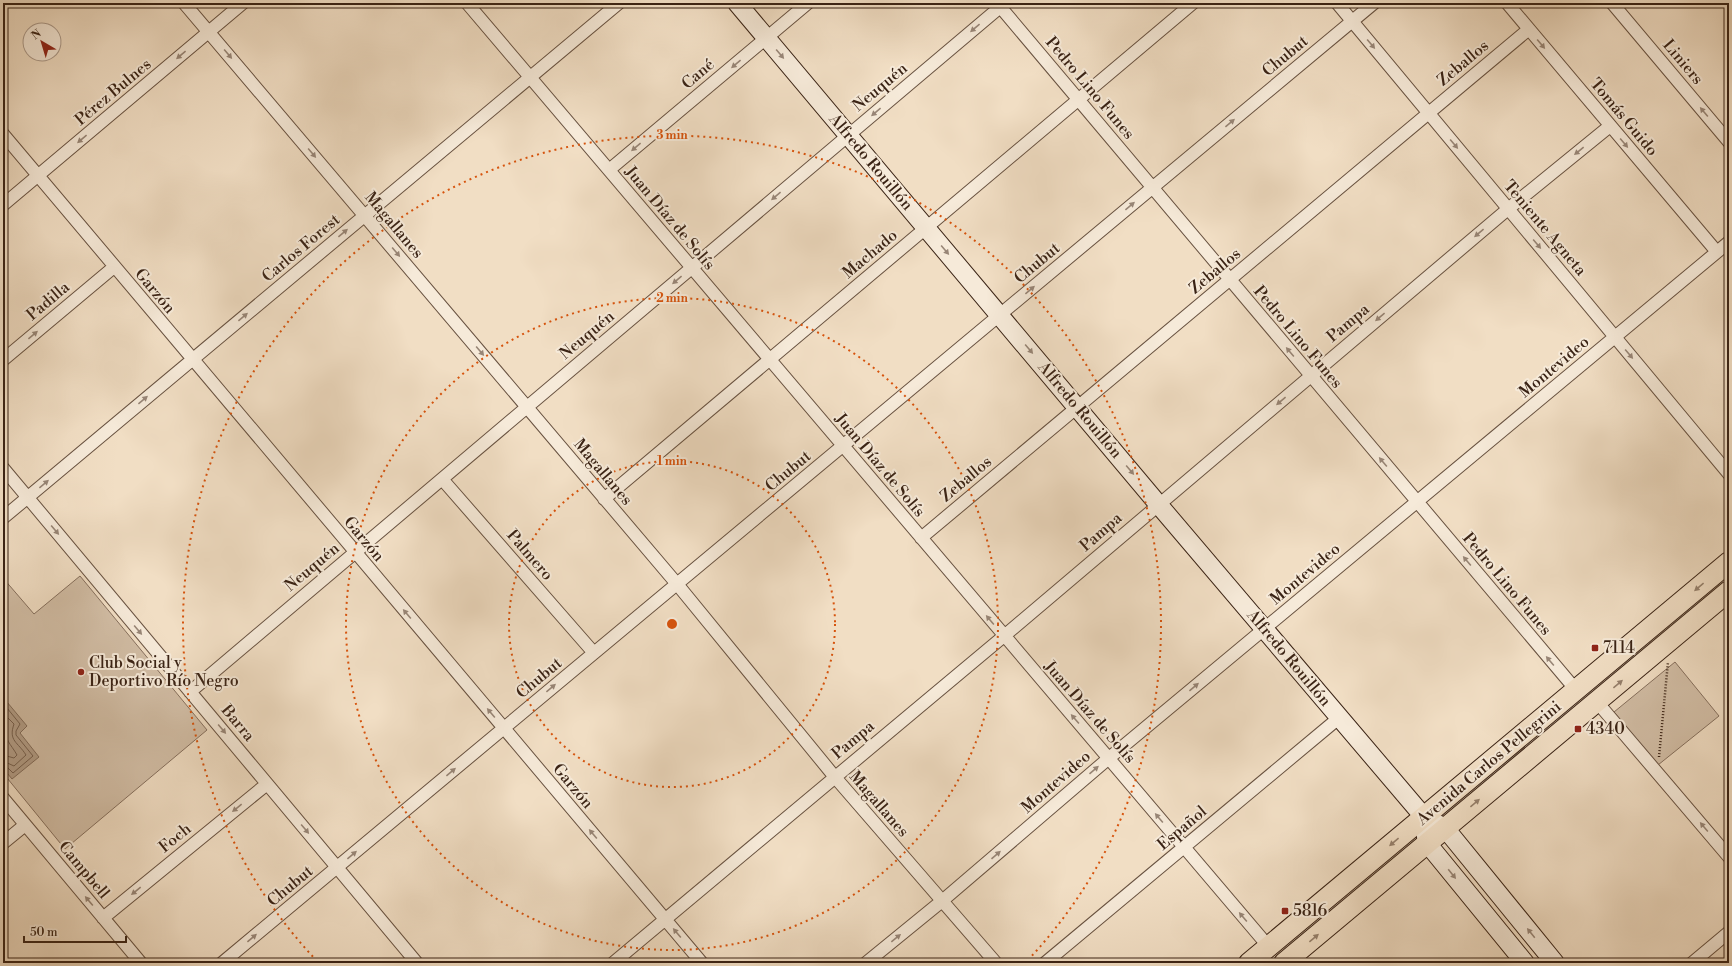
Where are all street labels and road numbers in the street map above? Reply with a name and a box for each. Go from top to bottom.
street label: Chubut [1258,31,1312,81]
street label: Pedro Lino Funes [1041,33,1139,143]
street label: Liniers [1658,35,1708,89]
street label: Zeballos [1433,36,1493,90]
street label: Pérez Bulnes [71,54,155,130]
street label: Cané [678,55,718,93]
street label: Neuquén [848,58,912,116]
street label: Tomás Guido [1586,74,1662,160]
street label: Alfredo Rouillón [824,109,918,215]
street label: Juan Díaz de Solís [620,161,719,274]
street label: Teniente Agneta [1499,176,1591,281]
street label: Magallanes [360,188,428,262]
street label: Carlos Forest [258,209,344,286]
street label: Machado [838,225,902,283]
street label: Chubut [1010,238,1064,288]
street label: Zeballos [1185,244,1245,298]
street label: Garzón [130,264,180,318]
street label: Padilla [22,277,74,325]
street label: Pedro Lino Funes [1249,282,1347,392]
street label: Pampa [1323,299,1374,347]
street label: Neuquén [555,306,619,364]
street label: Montevideo [1515,332,1593,402]
street label: Alfredo Rouillón [1033,357,1127,463]
street label: Juan Díaz de Solís [830,408,929,521]
street label: Magallanes [569,435,637,509]
street label: Chubut [761,446,815,496]
street label: Zeballos [936,452,996,506]
street label: Pampa [1076,508,1127,556]
street label: Garzón [339,512,389,566]
street label: Palmero [503,526,557,584]
street label: Pedro Lino Funes [1458,529,1556,639]
street label: Neuquén [280,538,344,596]
street label: Montevideo [1266,539,1344,609]
street label: Alfredo Rouillón [1242,605,1336,711]
street label: Chubut [512,653,566,703]
street label: Juan Díaz de Solís [1039,656,1140,767]
street label: Avenida Carlos Pellegrini [1412,697,1565,830]
street label: Barra [216,700,260,746]
street label: Pampa [828,716,879,764]
street label: Montevideo [1017,746,1095,818]
street label: Garzón [548,759,598,813]
street label: Magallanes [845,767,913,841]
street label: Español [1153,801,1211,855]
street label: Foch [155,819,196,857]
street label: Campbell [54,837,114,903]
street label: Chubut [263,861,317,911]

